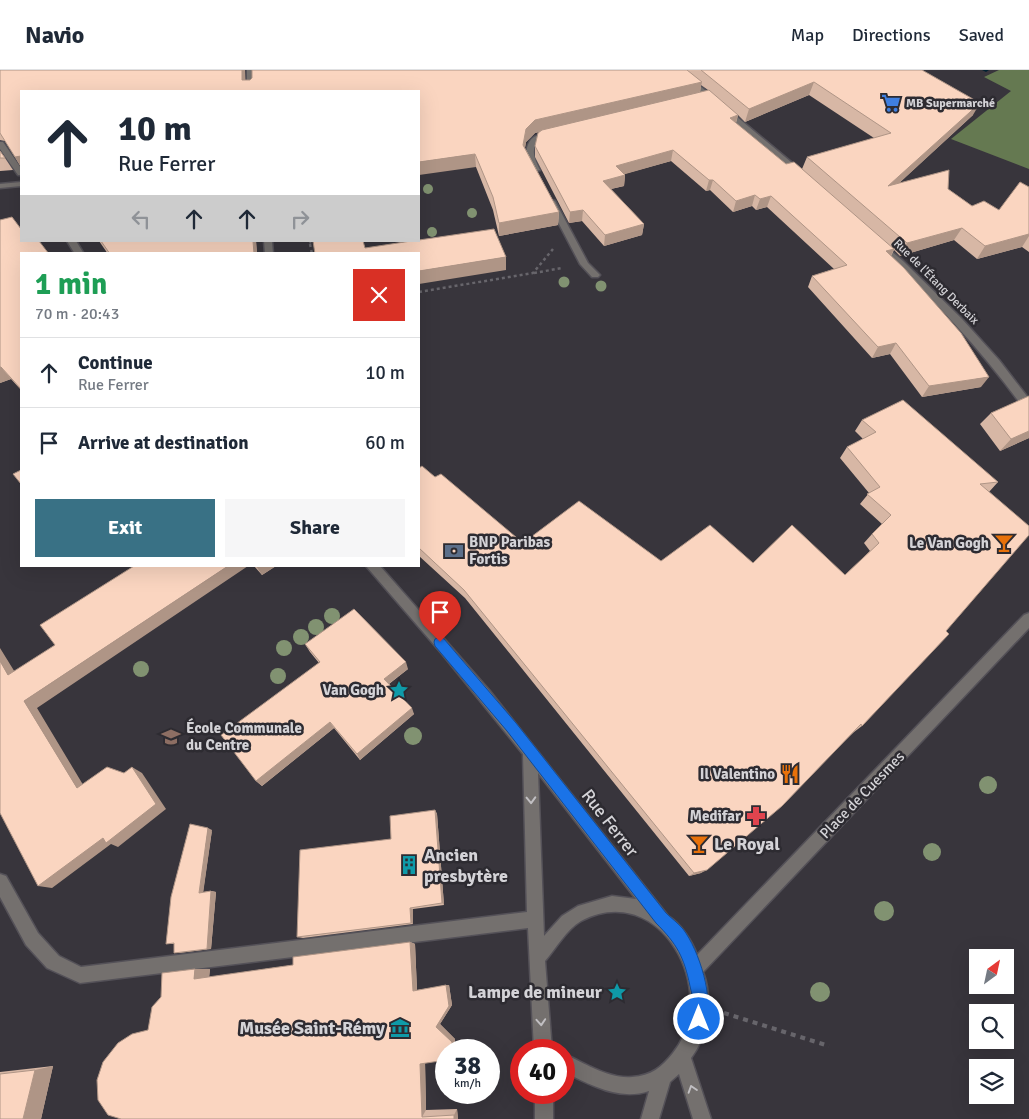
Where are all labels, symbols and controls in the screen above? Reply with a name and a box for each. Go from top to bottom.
text: Navio [25,20,84,50]
text: Map [791,24,824,46]
text: Directions [852,24,931,46]
text: Saved [959,24,1004,46]
supermarket icon: MB Supermarché [880,92,902,114]
place label: MB Supermarché [906,96,995,111]
text: 10 m [118,107,192,150]
icon: ahead [35,110,100,175]
text: Rue Ferrer [118,150,215,177]
icon: left [127,205,155,233]
icon: ahead [180,205,208,233]
icon: ahead [233,205,261,233]
icon: right [286,205,314,233]
street label: Rue de l'Étang Derbaix [890,236,982,328]
text: 1 min [35,266,107,303]
button: close [353,269,405,321]
text: 70 m · 20:43 [35,304,119,324]
text: Continue [78,351,153,375]
icon: ahead [35,359,63,387]
text: 10 m [365,361,405,385]
text: Rue Ferrer [78,375,149,395]
icon: arrive [35,429,63,457]
text: Arrive at destination [78,431,249,455]
text: 60 m [365,431,405,455]
button: Exit [35,499,215,557]
button: Share [225,499,405,557]
bar icon: Le Van Gogh [993,532,1015,554]
place label: BNP Paribas Fortis [469,533,550,568]
place label: Le Van Gogh [909,534,989,552]
bank icon: BNP Paribas Fortis [443,540,465,562]
pin [419,591,461,642]
icon: arrive [426,598,454,626]
place icon: Van Gogh [388,679,410,701]
place label: Van Gogh [322,681,384,699]
place label: École Communale du Centre [186,718,302,754]
school or university icon: École Communale du Centre [160,726,182,748]
street label: Place de Cuesmes [816,747,908,842]
restaurant icon: Il Valentino [779,763,801,785]
place label: Il Valentino [700,765,775,783]
street label: Rue Ferrer [577,785,643,861]
one-way arrow [526,796,536,804]
pharmacy icon: Medifar [745,805,767,827]
place label: Medifar [690,807,741,825]
bar icon: Le Royal [688,833,710,855]
place label: Le Royal [714,833,780,855]
place label: Ancien presbytère [424,844,508,887]
building icon: Ancien presbytère [398,854,420,876]
north arrow [969,949,1014,994]
map controls [969,949,1014,1104]
place label: Lampe de mineur [468,981,603,1003]
place icon: Lampe de mineur [606,981,628,1003]
position arrow [672,992,724,1044]
button: search [969,1004,1014,1049]
place label: Musée Saint-Rémy [239,1017,385,1039]
museum icon: Musée Saint-Rémy [389,1017,411,1039]
one-way arrow [535,1018,546,1026]
speed limit sign: 40 [510,1039,575,1104]
text: 38 [454,1050,481,1081]
button: layers [969,1059,1014,1104]
text: km/h [454,1076,481,1091]
one-way arrow [688,1086,698,1094]

